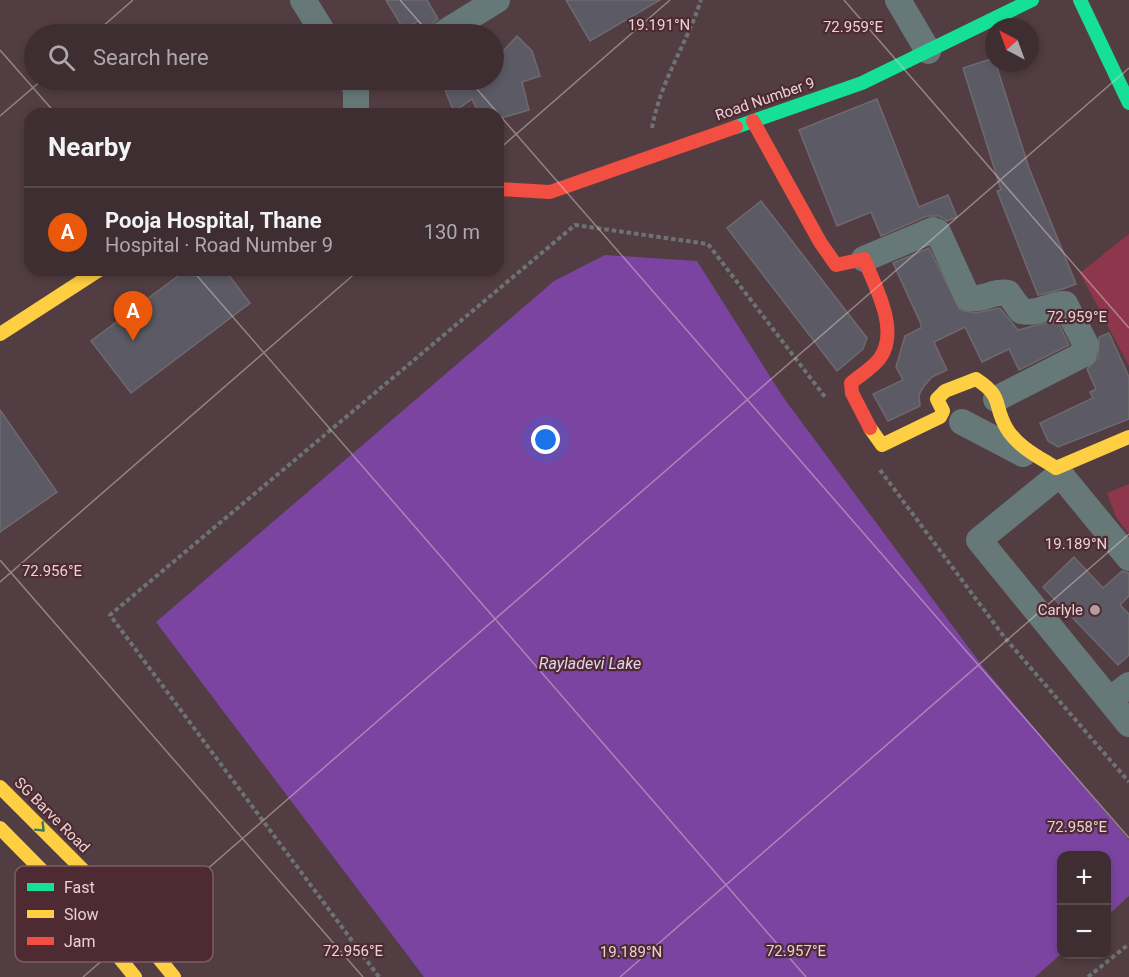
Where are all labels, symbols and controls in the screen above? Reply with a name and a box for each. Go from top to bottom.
text: 19.191°N [628,16,690,34]
text: 72.959°E [823,18,884,36]
north arrow [985,18,1039,72]
search box [24,24,504,90]
icon: search [45,41,78,74]
text: Search here [93,45,209,70]
street label: Road Number 9 [713,74,817,124]
text: Nearby [48,132,131,162]
text: Pooja Hospital, Thane [105,208,322,233]
text: A [61,220,74,244]
text: 130 m [424,220,480,244]
text: Hospital · Road Number 9 [105,233,333,257]
pin: A [114,292,152,341]
text: 72.959°E [1047,308,1108,326]
your location [531,425,560,454]
text: 19.189°N [1045,535,1107,553]
text: 72.956°E [22,562,83,580]
place label: Carlyle [1038,601,1083,619]
marker: Carlyle [1088,603,1102,617]
water label: Rayladevi Lake [539,654,641,673]
street label: SG Barve Road [11,774,93,856]
text: 72.958°E [1047,818,1108,836]
one-way arrow [34,820,45,831]
map controls [1057,851,1111,959]
button: + [1057,851,1111,905]
legend [15,866,213,962]
text: Fast [64,878,95,897]
text: Slow [64,905,99,924]
button: − [1057,905,1111,959]
text: Jam [64,932,96,951]
text: 72.956°E [323,942,384,960]
text: 72.957°E [766,942,827,960]
text: 19.189°N [600,943,662,961]

